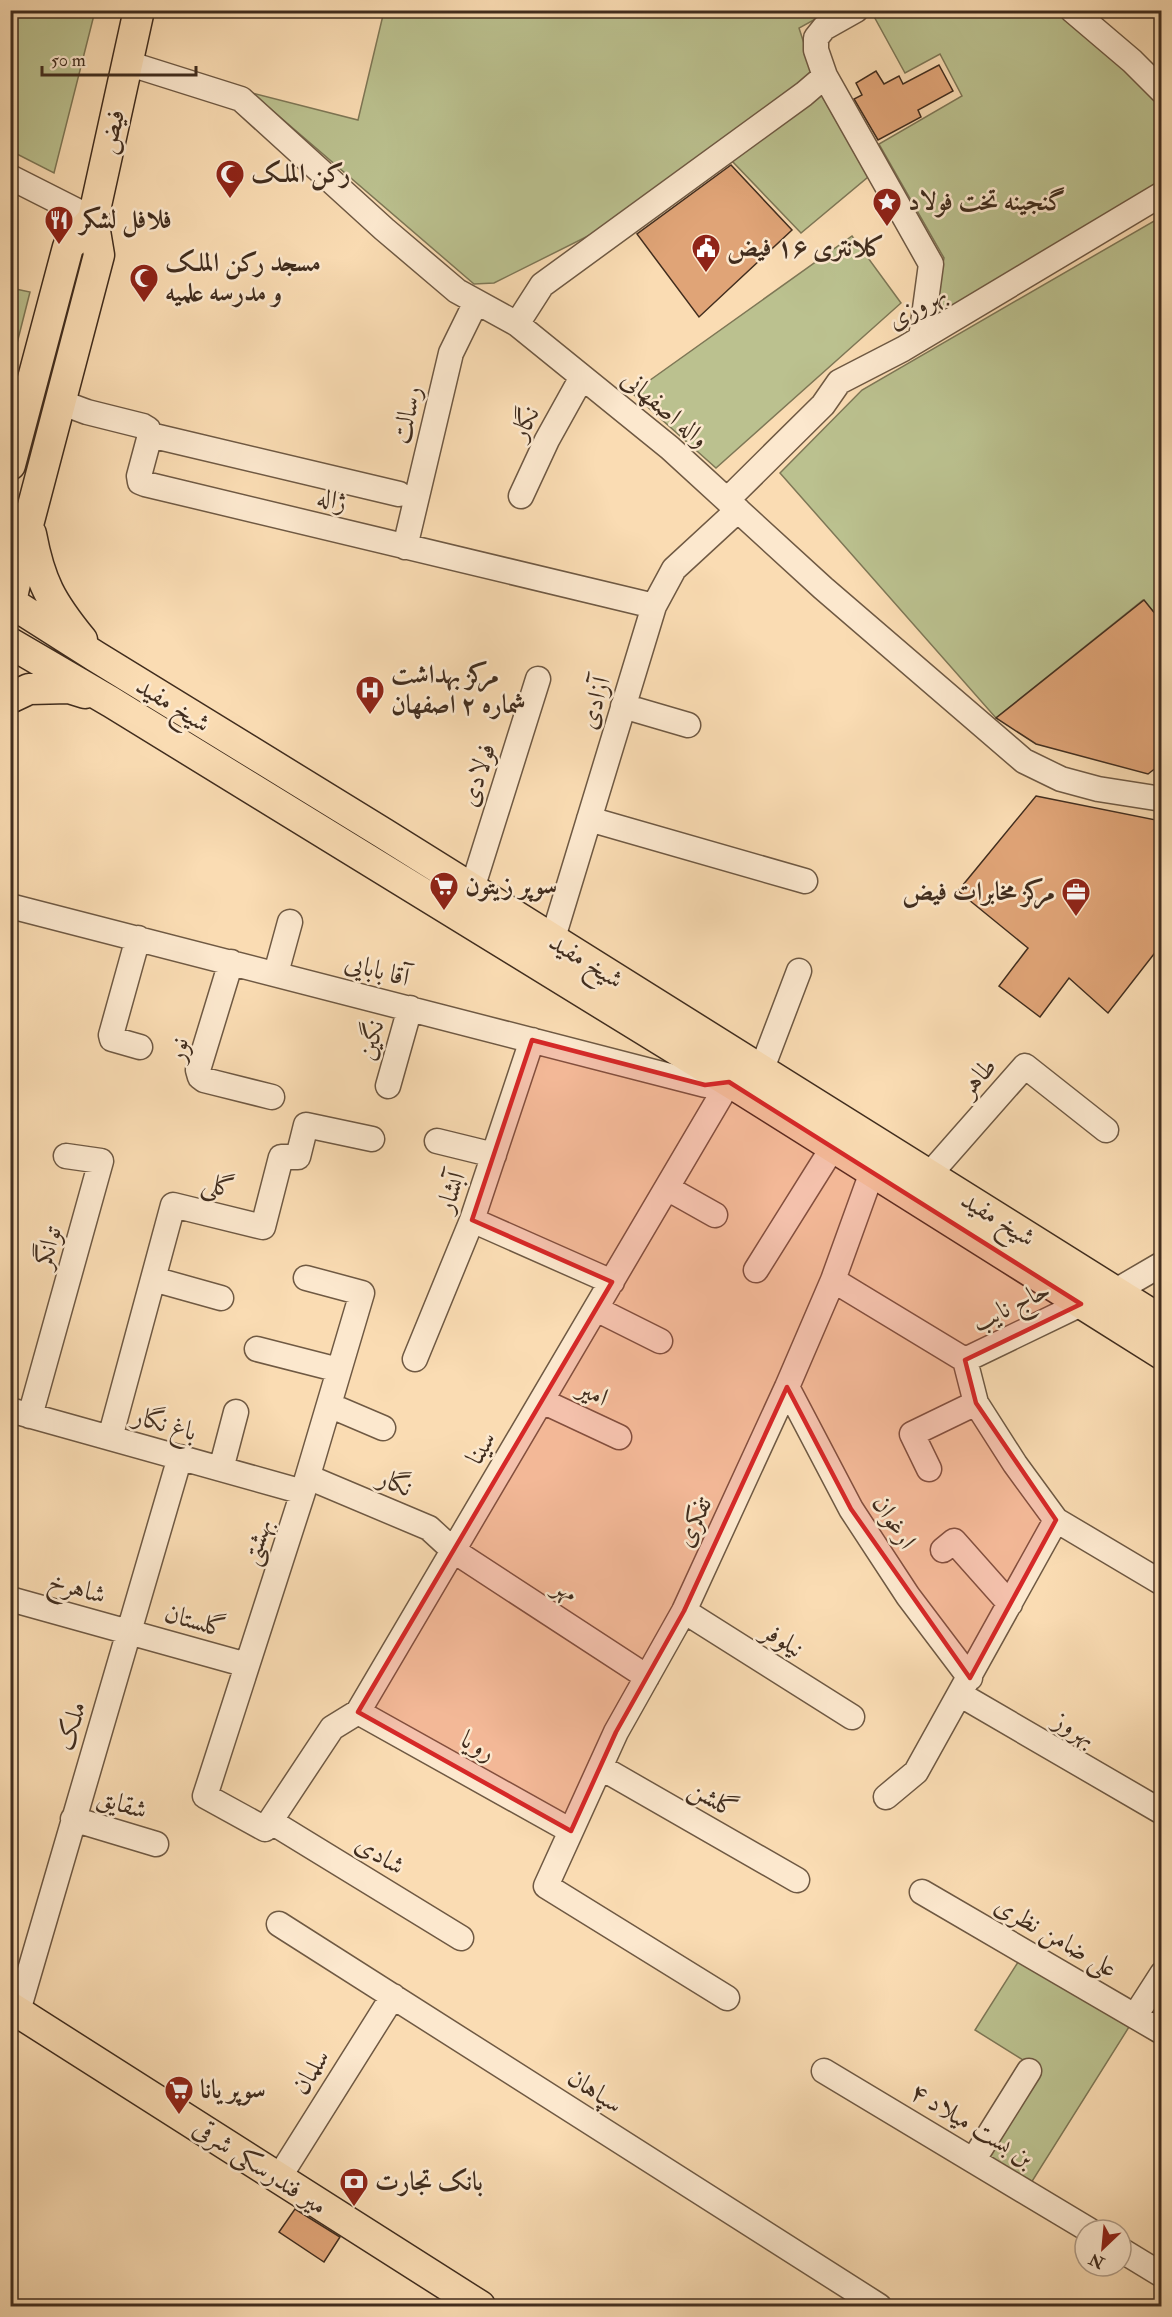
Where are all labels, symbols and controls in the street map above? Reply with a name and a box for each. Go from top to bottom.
scale bar [42,39,196,77]
text: 50 m [51,49,86,72]
street label: فیض [92,107,132,157]
mosque icon: رکن الملک [214,158,246,200]
place label: رکن الملک [251,158,350,191]
place icon: گنجینه تخت فولاد [871,186,903,228]
place label: گنجینه تخت فولاد [908,186,1066,218]
restaurant icon: فلافل لشکر [43,204,75,246]
place label: فلافل لشکر [77,204,172,238]
public building icon: کلانتری ۱۶ فیض [690,232,722,274]
place label: کلانتری ۱۶ فیض [727,232,885,264]
place label: مسجد رکن الملک و مدرسه علمیه [165,247,321,309]
mosque icon: مسجد رکن الملک و مدرسه علمیه [128,262,160,304]
street label: بهروزی [882,277,952,337]
street label: واله اصفهانی [615,363,715,455]
street label: رسالت [385,383,429,447]
street label: نگار [501,400,547,448]
street label: ژاله [314,481,350,519]
place label: مرکز بهداشت شماره ۲ اصفهان [391,659,526,721]
street label: شیخ مفید [126,670,216,746]
street label: آزادی [572,671,619,733]
hospital icon: مرکز بهداشت شماره ۲ اصفهان [354,674,386,716]
street label: فولادی [453,739,503,811]
supermarket icon: سوپر زیتون [428,870,460,912]
place label: سوپر زیتون [465,870,557,902]
place label: مرکز مخابرات فیض [902,876,1055,910]
office icon: مرکز مخابرات فیض [1060,876,1092,918]
street label: شیخ مفید [539,926,629,1002]
street label: آقا بابایی [341,946,415,995]
street label: نگین [349,1016,392,1063]
street label: نور [160,1035,196,1068]
street label: طاهر [950,1051,1004,1105]
street label: آبشار [428,1165,474,1219]
street label: گلی [198,1167,238,1207]
street label: شیخ مفید [951,1184,1041,1260]
street label: توانگر [26,1222,69,1274]
street label: حاج نایب [967,1273,1058,1345]
street label: امیر [570,1371,613,1414]
street label: باغ نگار [125,1398,201,1453]
street label: سینا [459,1426,503,1470]
street label: نگار [370,1460,417,1504]
street label: ارغوان [865,1489,923,1555]
street label: تفکری [669,1491,720,1552]
street label: بهشتی [234,1514,281,1570]
street label: شاهرخ [43,1565,110,1618]
street label: مهر [545,1569,584,1610]
street label: گلستان [161,1597,229,1645]
street label: نیلوفر [754,1613,810,1665]
street label: ملک [48,1698,94,1754]
street label: بهروز [1046,1703,1102,1754]
street label: رویا [455,1724,501,1768]
street label: گلشن [682,1772,743,1826]
street label: شقایق [93,1781,151,1827]
street label: شادی [349,1828,411,1882]
street label: علی ضامن نظری [988,1889,1123,1987]
street label: سلمان [285,2043,337,2101]
street label: سپاهان [561,2061,629,2122]
supermarket icon: سوپر یانا [163,2074,195,2116]
place label: سوپر یانا [200,2074,266,2106]
street label: بن بست میلاد ۴ [904,2076,1040,2175]
street label: میر فندرسکی شرقی [186,2112,333,2223]
bank icon: بانک تجارت [338,2166,370,2208]
place label: بانک تجارت [375,2166,483,2198]
north arrow [1073,2218,1133,2278]
text: N [1085,2248,1109,2273]

